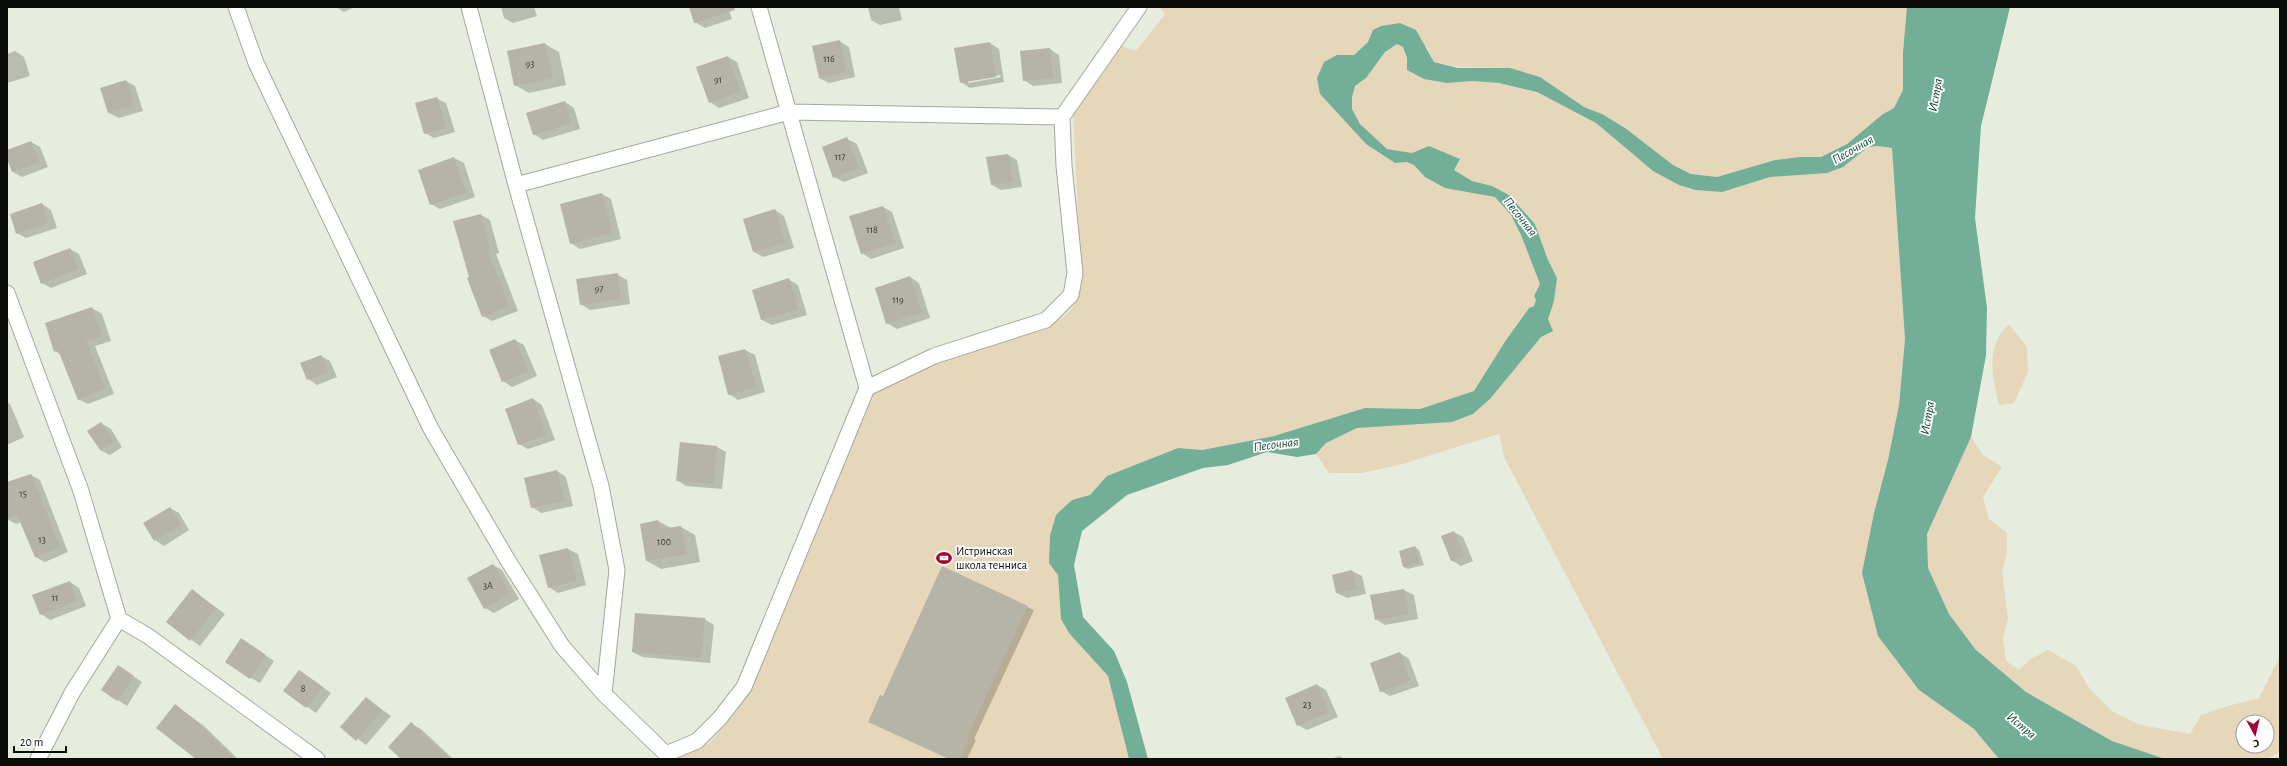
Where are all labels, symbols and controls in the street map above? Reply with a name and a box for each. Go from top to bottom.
house number: 116 [823,54,835,64]
house number: 93 [526,59,534,69]
house number: 91 [714,75,722,85]
water label: Истра [1927,77,1945,112]
water label: Песочная [1830,133,1876,167]
house number: 117 [834,152,846,162]
water label: Песочная [1501,195,1539,239]
house number: 118 [866,225,878,235]
house number: 97 [595,284,603,294]
house number: 119 [892,295,904,305]
water label: Истра [1919,400,1937,435]
water label: Песочная [1253,436,1299,454]
house number: 15 [19,489,27,499]
house number: 13 [38,535,46,545]
house number: 100 [657,537,671,547]
place label: Истринская школа тенниса [956,545,1028,571]
sports icon: Истринская школа тенниса [935,549,953,567]
house number: 3А [483,581,493,591]
house number: 11 [52,593,58,603]
house number: 8 [301,684,306,694]
house number: 23 [1303,700,1311,710]
water label: Истра [2004,711,2038,742]
north arrow [2235,714,2275,754]
scale bar [14,728,66,754]
text: 20 m [20,736,43,748]
text: С [2253,738,2260,749]

